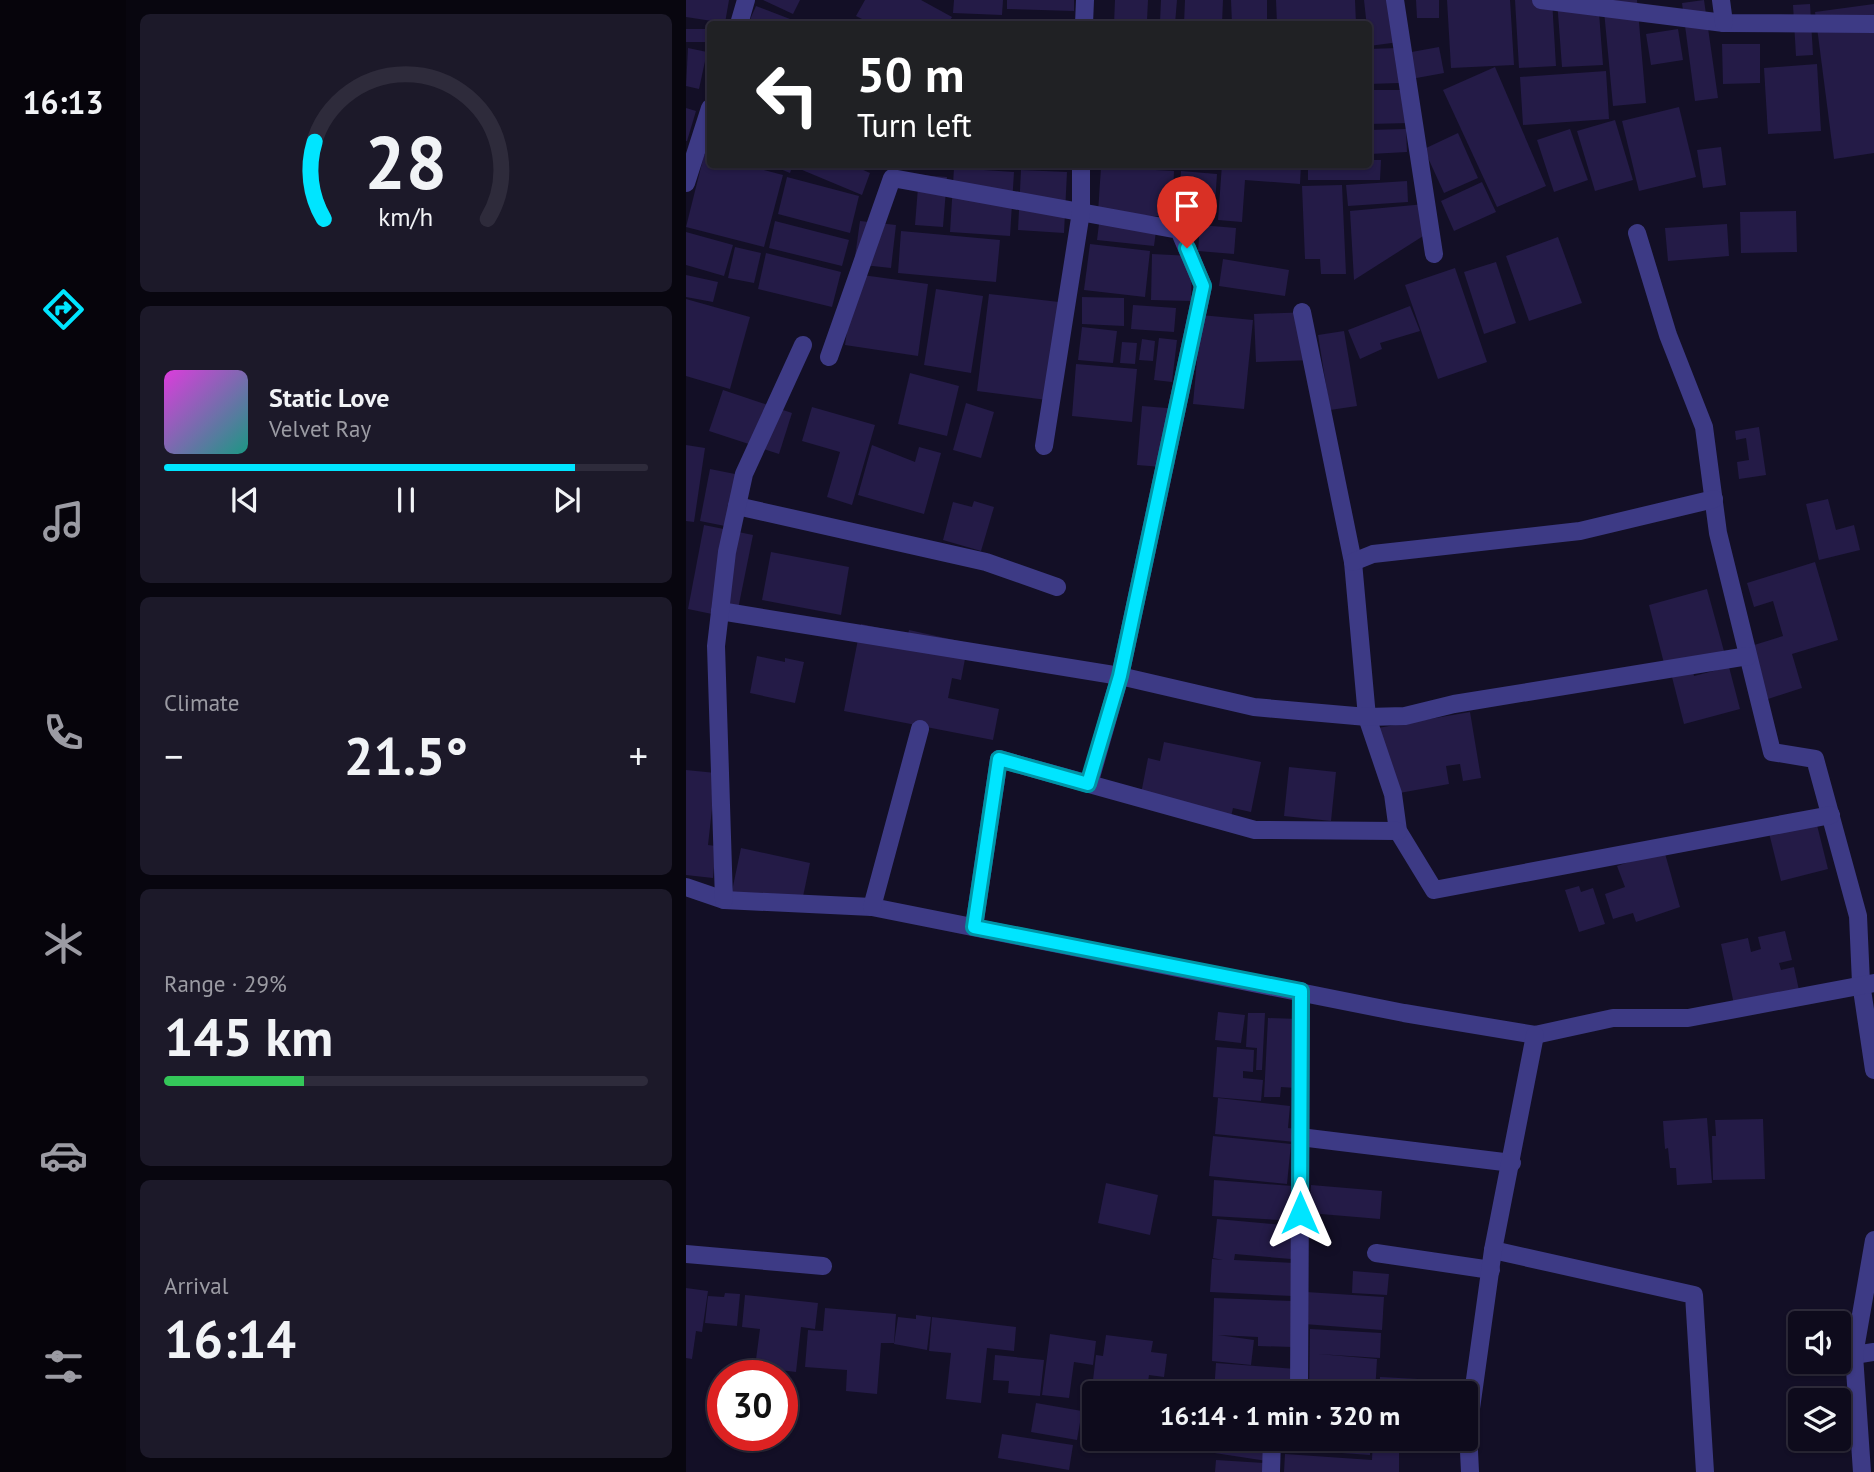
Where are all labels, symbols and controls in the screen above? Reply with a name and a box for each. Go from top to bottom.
text: 50 m [857,42,964,106]
icon: left [742,49,833,140]
text: 16:13 [22,81,104,123]
text: Turn left [857,104,972,146]
text: 28 [365,115,447,209]
pin [1157,176,1217,248]
icon: arrive [1168,187,1206,225]
text: km/h [379,201,433,233]
icon: directions [39,285,88,334]
text: Static Love [269,381,390,414]
text: Velvet Ray [269,414,371,443]
icon: previous [226,481,264,519]
icon: pause [387,481,425,519]
icon: next [548,481,586,519]
icon: music [39,497,88,546]
text: Climate [164,688,239,717]
icon: phone [39,708,88,757]
text: 21.5° [344,722,468,789]
text: − [164,731,183,780]
text: + [629,731,648,780]
icon: climate [39,919,88,968]
text: Range · 29% [164,969,287,998]
text: 145 km [164,1003,333,1070]
icon: car [39,1131,88,1180]
position arrow [1263,1176,1337,1250]
text: Arrival [164,1271,228,1300]
text: 16:14 [164,1305,296,1372]
map controls [1788,1311,1851,1451]
button: sound [1788,1311,1851,1374]
icon: filters [39,1342,88,1391]
speed limit sign: 30 [707,1360,798,1451]
button: layers [1788,1388,1851,1451]
text: 16:14 · 1 min · 320 m [1160,1399,1400,1432]

